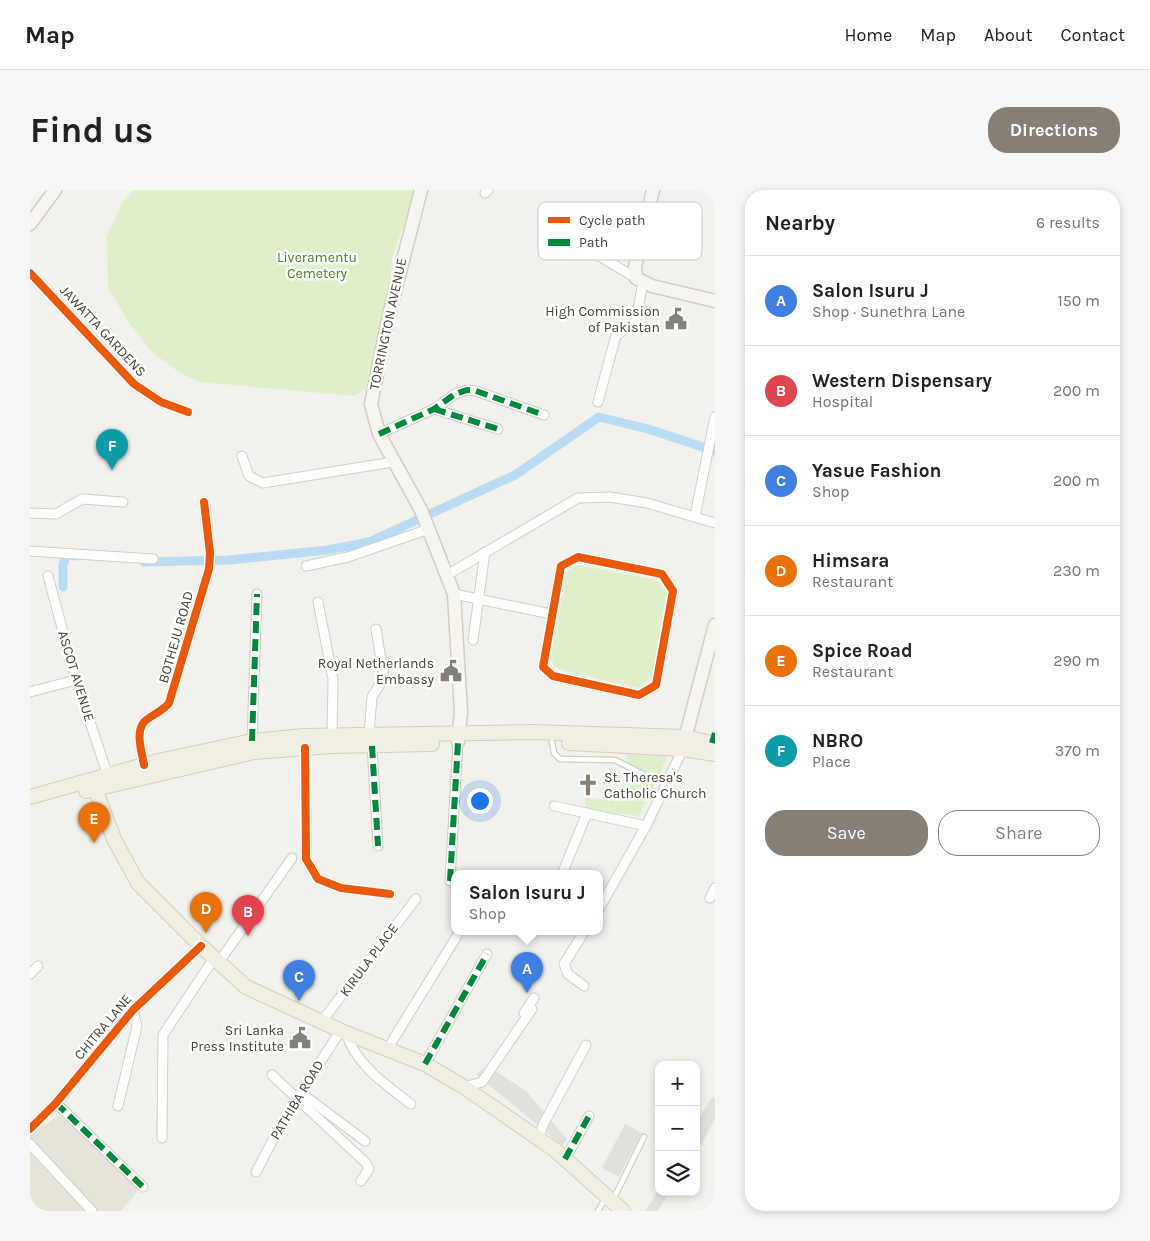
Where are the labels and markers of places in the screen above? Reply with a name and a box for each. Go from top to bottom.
place label: High Commission of Pakistan [545,303,660,336]
public building icon: High Commission of Pakistan [663,306,689,332]
pin: F [96,429,128,470]
place label: Royal Netherlands Embassy [318,655,434,688]
public building icon: Royal Netherlands Embassy [438,658,464,684]
place label: St. Theresa's Catholic Church [604,769,707,802]
church icon: St. Theresa's Catholic Church [575,772,601,798]
pin: E [78,802,110,843]
pin: D [190,892,222,933]
pin: B [232,895,264,936]
pin: A [511,952,543,993]
pin: C [283,960,315,1001]
place label: Sri Lanka Press Institute [191,1022,284,1055]
public building icon: Sri Lanka Press Institute [287,1025,313,1051]

